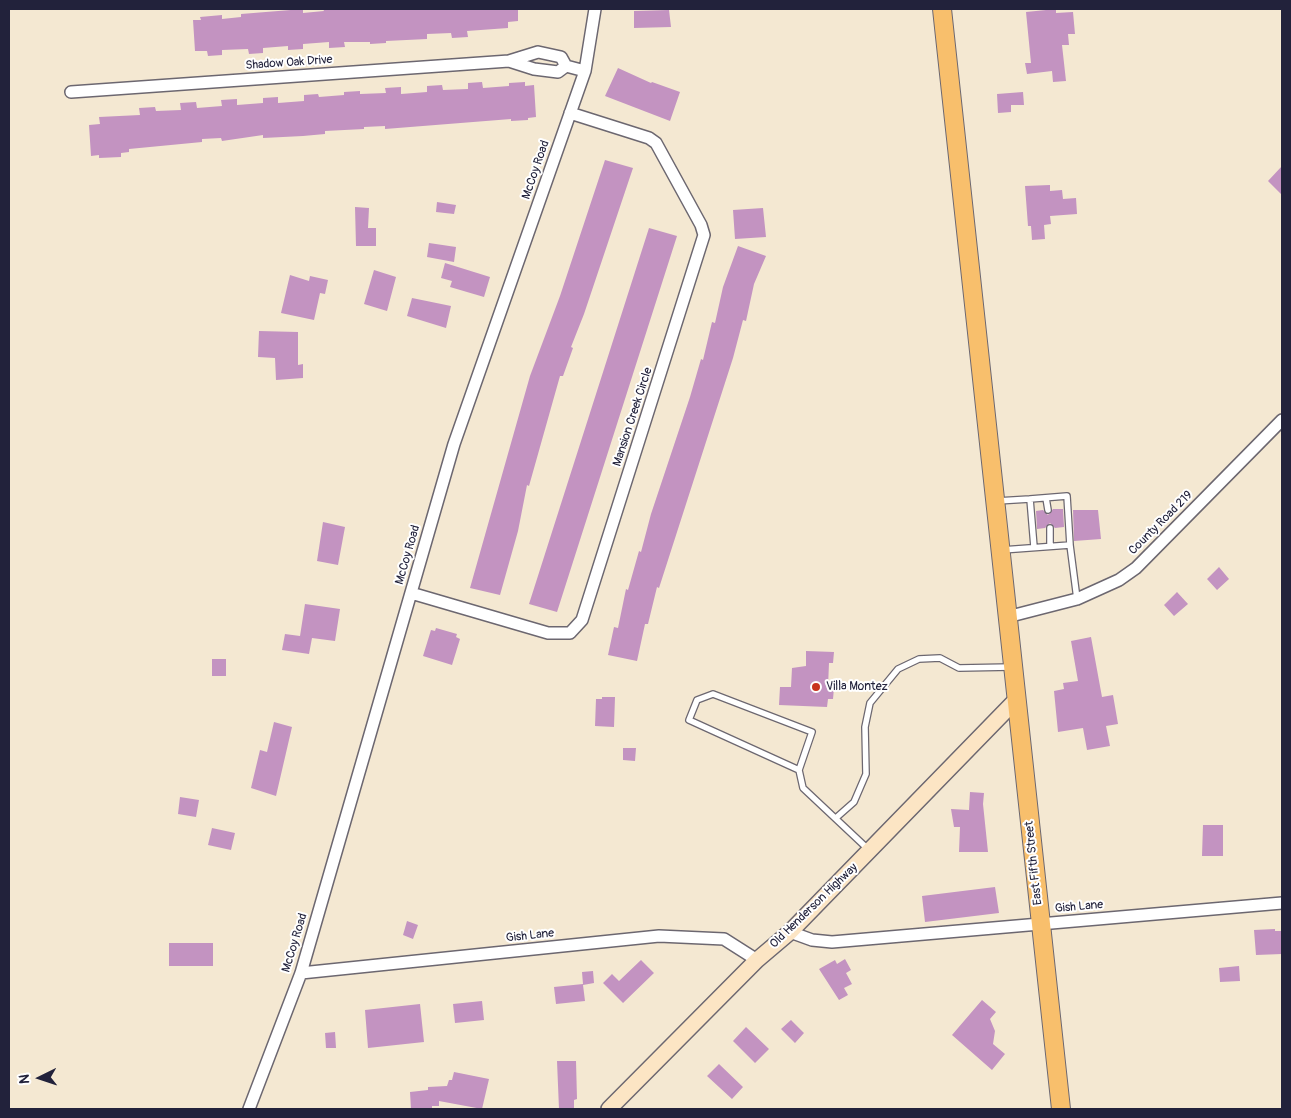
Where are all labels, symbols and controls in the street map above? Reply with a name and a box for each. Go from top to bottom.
street label: Shadow Oak Drive [245,53,333,73]
street label: McCoy Road [519,139,553,201]
street label: Mansion Creek Circle [610,366,656,468]
street label: County Road 219 [1126,488,1196,558]
street label: McCoy Road [393,524,423,586]
place label: Villa Montez [826,680,888,694]
marker: Villa Montez [810,681,822,693]
street label: East Fifth Street [1022,820,1046,906]
street label: Old Henderson Highway [767,860,861,952]
street label: Gish Lane [1054,898,1104,916]
street label: McCoy Road [279,912,311,974]
street label: Gish Lane [505,926,555,946]
north arrow [15,1053,65,1103]
text: N [16,1074,33,1084]

